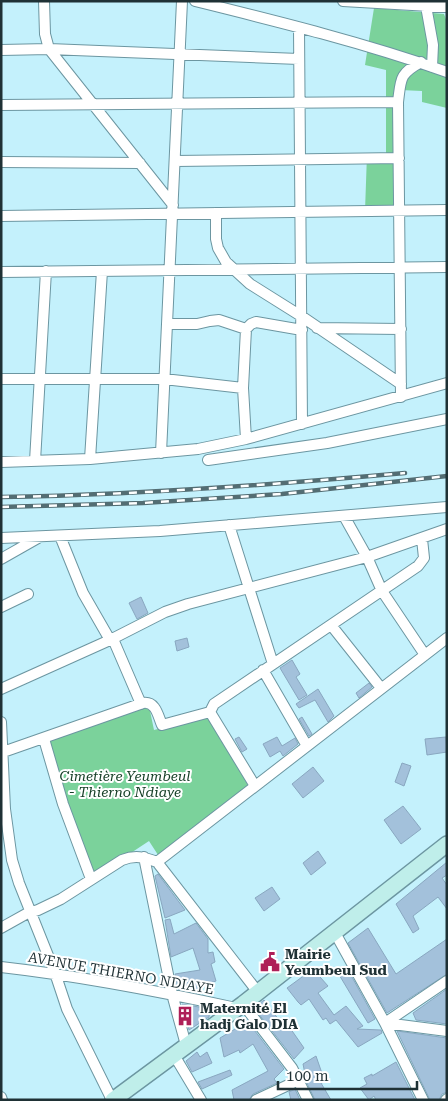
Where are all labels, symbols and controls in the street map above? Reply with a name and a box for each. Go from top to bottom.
park label: Cimetière Yeumbeul - Thierno Ndiaye [60,768,190,800]
place label: Mairie Yeumbeul Sud [285,946,388,978]
street label: AVENUE THIERNO NDIAYE [27,949,215,997]
public building icon: Mairie Yeumbeul Sud [259,951,281,973]
place label: Maternité El hadj Galo DIA [200,1000,298,1032]
building icon: Maternité El hadj Galo DIA [174,1005,196,1027]
scale bar [278,1058,417,1090]
text: 100 m [286,1067,329,1085]

